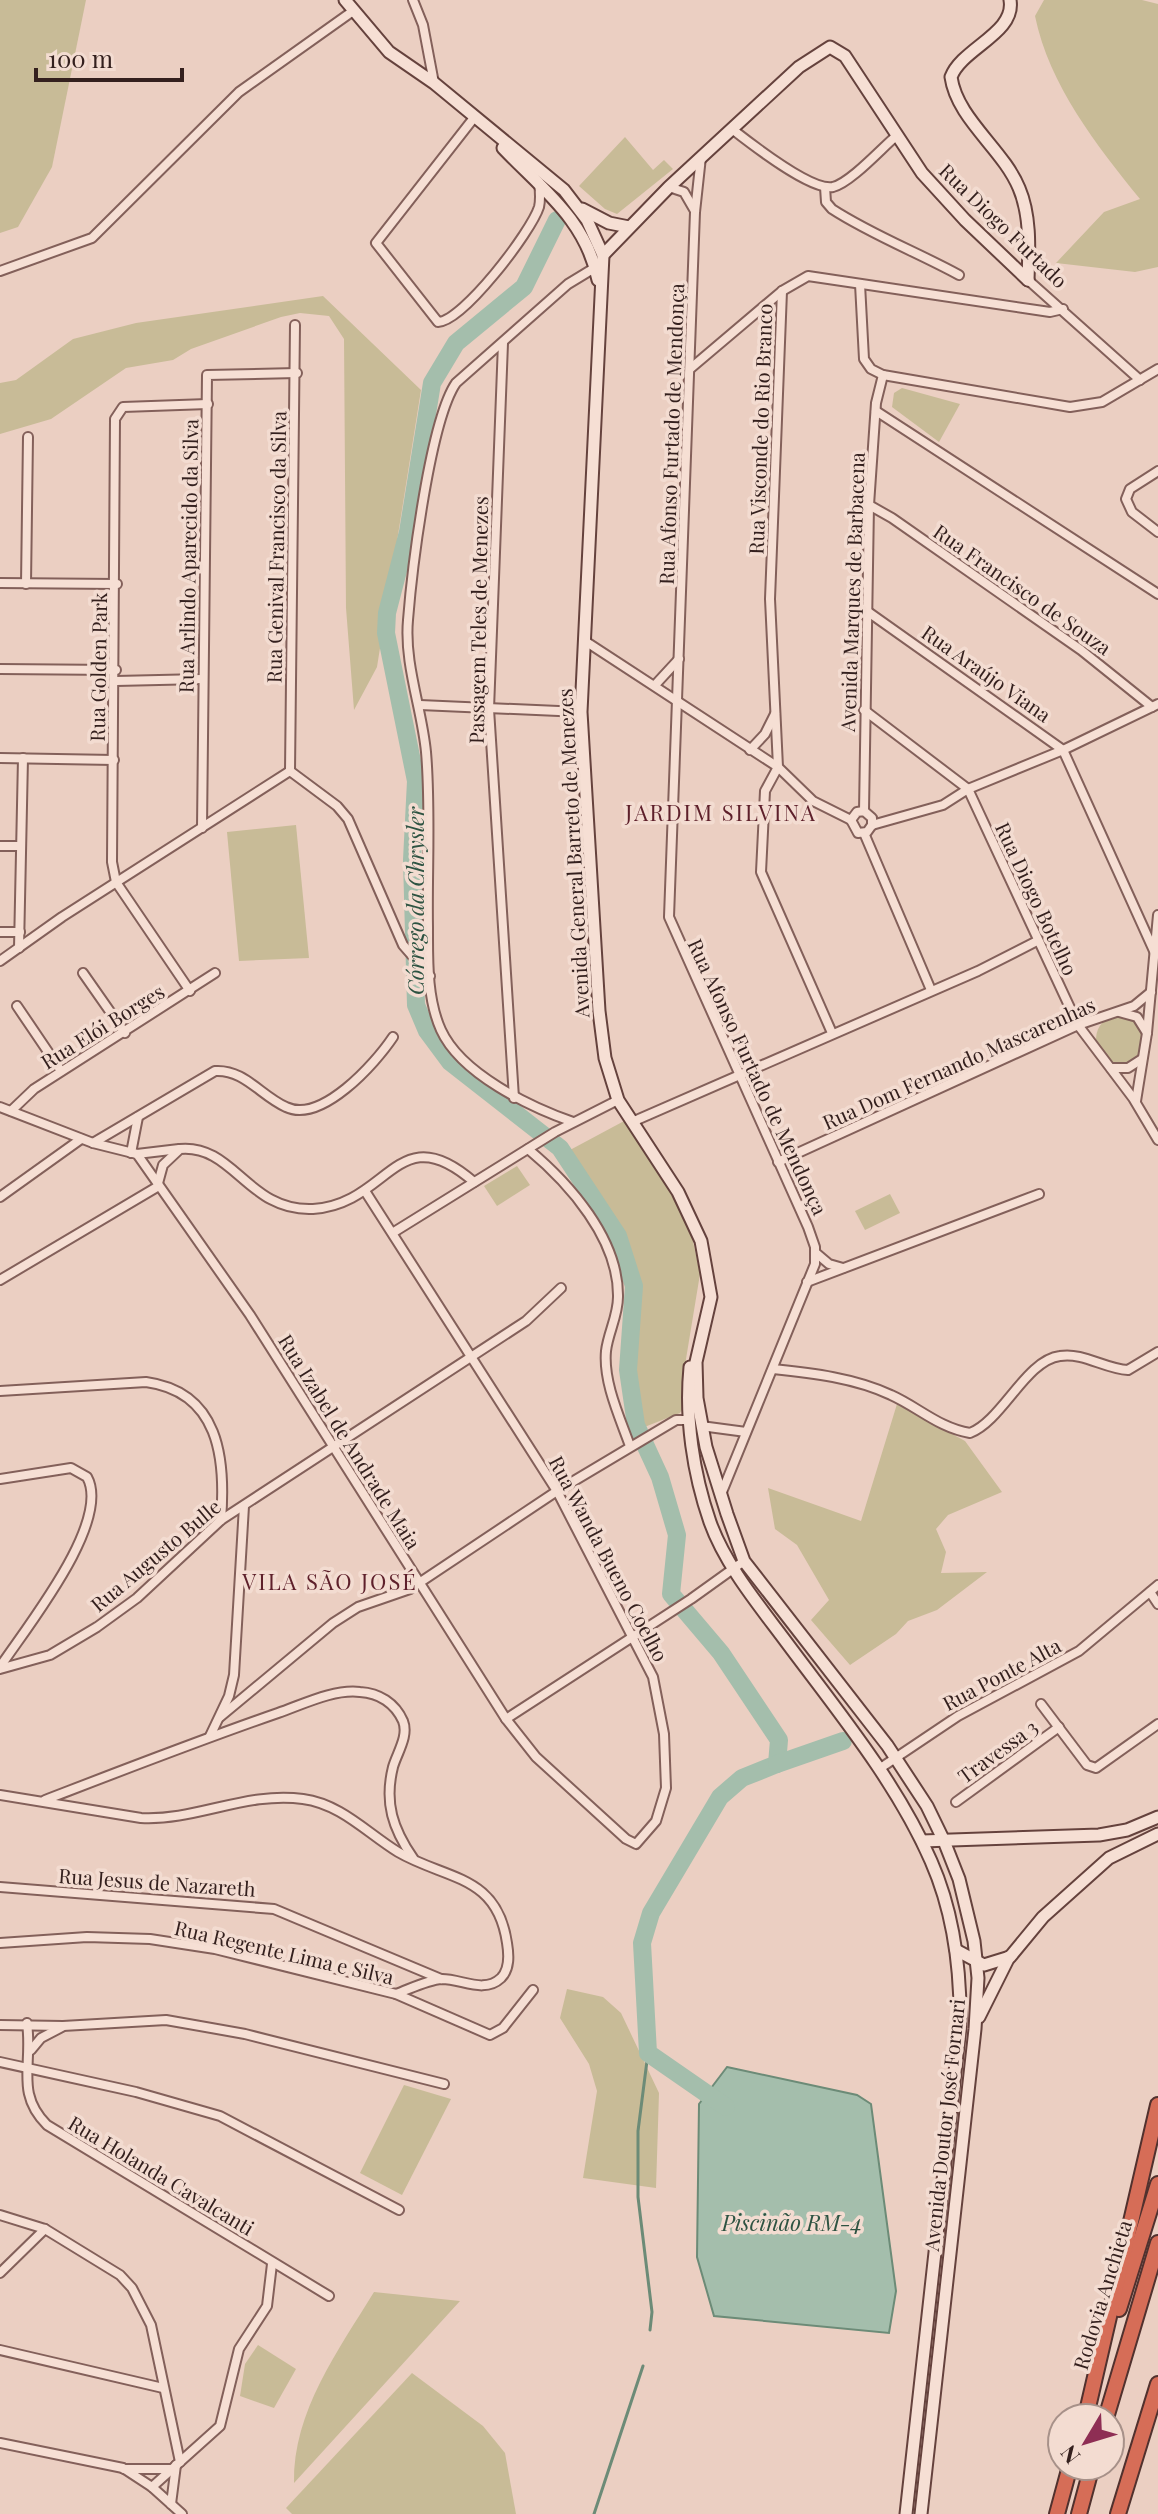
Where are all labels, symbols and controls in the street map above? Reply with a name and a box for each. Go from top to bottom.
scale bar [36,32,182,82]
text: 100 m [48,42,113,74]
street label: Rua Diogo Furtado [934,157,1074,293]
street label: Rua Afonso Furtado de Mendonça [652,283,689,585]
street label: Rua Visconde do Rio Branco [742,303,777,555]
street label: Rua Genival Francisco da Silva [260,411,291,683]
street label: Rua Arlindo Aparecido da Silva [172,419,203,693]
street label: Avenida Marques de Barbacena [833,452,870,733]
street label: Passagem Teles de Menezes [462,496,493,744]
street label: Rua Francisco de Souza [929,517,1117,660]
street label: Rua Golden Park [83,592,112,742]
street label: Rua Araújo Viana [917,618,1057,727]
street label: Avenida General Barreto de Menezes [550,688,595,1019]
district label: JARDIM SILVINA [624,797,817,827]
water label: Córrego da Chrysler [400,806,430,995]
street label: Rua Diogo Botelho [990,817,1085,979]
street label: Rua Afonso Furtado de Mendonça [682,934,834,1219]
street label: Rua Elói Borges [35,977,169,1074]
street label: Rua Dom Fernando Mascarenhas [818,990,1099,1135]
street label: Rua Izabel de Andrade Maia [273,1329,428,1554]
street label: Rua Wanda Bueno Coelho [544,1451,675,1666]
street label: Rua Augusto Bulle [84,1493,226,1617]
district label: VILA SÃO JOSÉ [241,1566,418,1596]
street label: Rua Ponte Alta [937,1631,1065,1716]
street label: Travessa 3 [952,1713,1042,1789]
street label: Rua Jesus de Nazareth [58,1861,257,1902]
street label: Rua Regente Lima e Silva [172,1913,397,1990]
street label: Avenida Doutor José Fornari [917,1997,970,2253]
street label: Rua Holanda Cavalcanti [64,2109,260,2241]
water label: Piscinão RM-4 [721,2207,862,2237]
street label: Rodovia Anchieta [1066,2216,1137,2373]
north arrow [1046,2402,1126,2482]
text: N [1053,2439,1086,2470]

